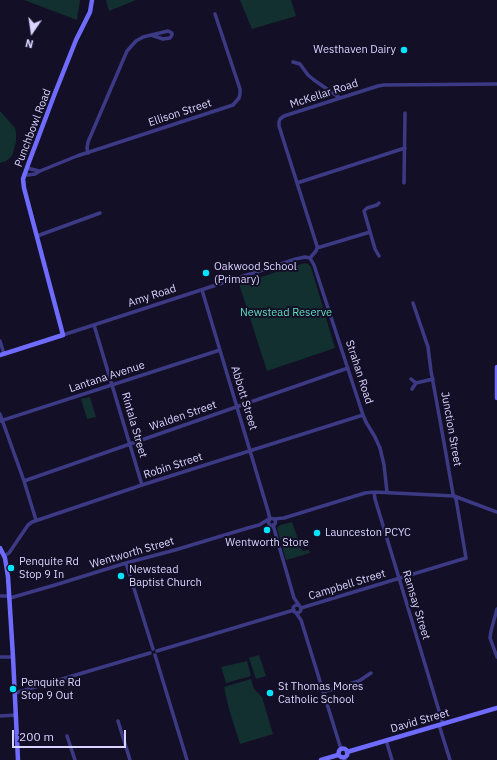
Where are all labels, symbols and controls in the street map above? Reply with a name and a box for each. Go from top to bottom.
north arrow [12,12,52,52]
text: N [24,36,35,51]
place label: Westhaven Dairy [313,43,396,57]
marker: Westhaven Dairy [399,45,409,55]
street label: McKellar Road [288,77,360,111]
street label: Punchbowl Road [12,87,54,169]
street label: Ellison Street [147,97,213,129]
place label: Oakwood School (Primary) [214,260,297,286]
marker: Oakwood School (Primary) [201,268,211,278]
street label: Amy Road [126,282,178,310]
park label: Newstead Reserve [240,306,332,320]
street label: Strahan Road [342,338,376,406]
street label: Lantana Avenue [67,359,147,395]
street label: Abbott Street [228,364,260,432]
street label: Rintala Street [118,391,150,459]
street label: Junction Street [438,391,464,467]
street label: Walden Street [148,398,218,434]
street label: Robin Street [142,450,204,482]
marker: Wentworth Store [262,525,272,535]
place label: Launceston PCYC [325,526,411,540]
marker: Launceston PCYC [312,528,322,538]
street label: Wentworth Street [88,535,176,571]
place label: Wentworth Store [225,536,309,550]
place label: Penquite Rd Stop 9 In [19,555,79,581]
marker: Penquite Rd Stop 9 In [6,563,16,573]
place label: Newstead Baptist Church [129,563,202,589]
street label: Campbell Street [307,567,387,603]
street label: Ramsay Street [399,569,433,641]
marker: Newstead Baptist Church [116,571,126,581]
place label: Penquite Rd Stop 9 Out [21,676,81,702]
place label: St Thomas Mores Catholic School [278,680,363,706]
marker: Penquite Rd Stop 9 Out [8,684,18,694]
marker: St Thomas Mores Catholic School [265,688,275,698]
street label: David Street [389,706,451,736]
scale bar [14,722,128,748]
text: 200 m [19,729,54,744]

